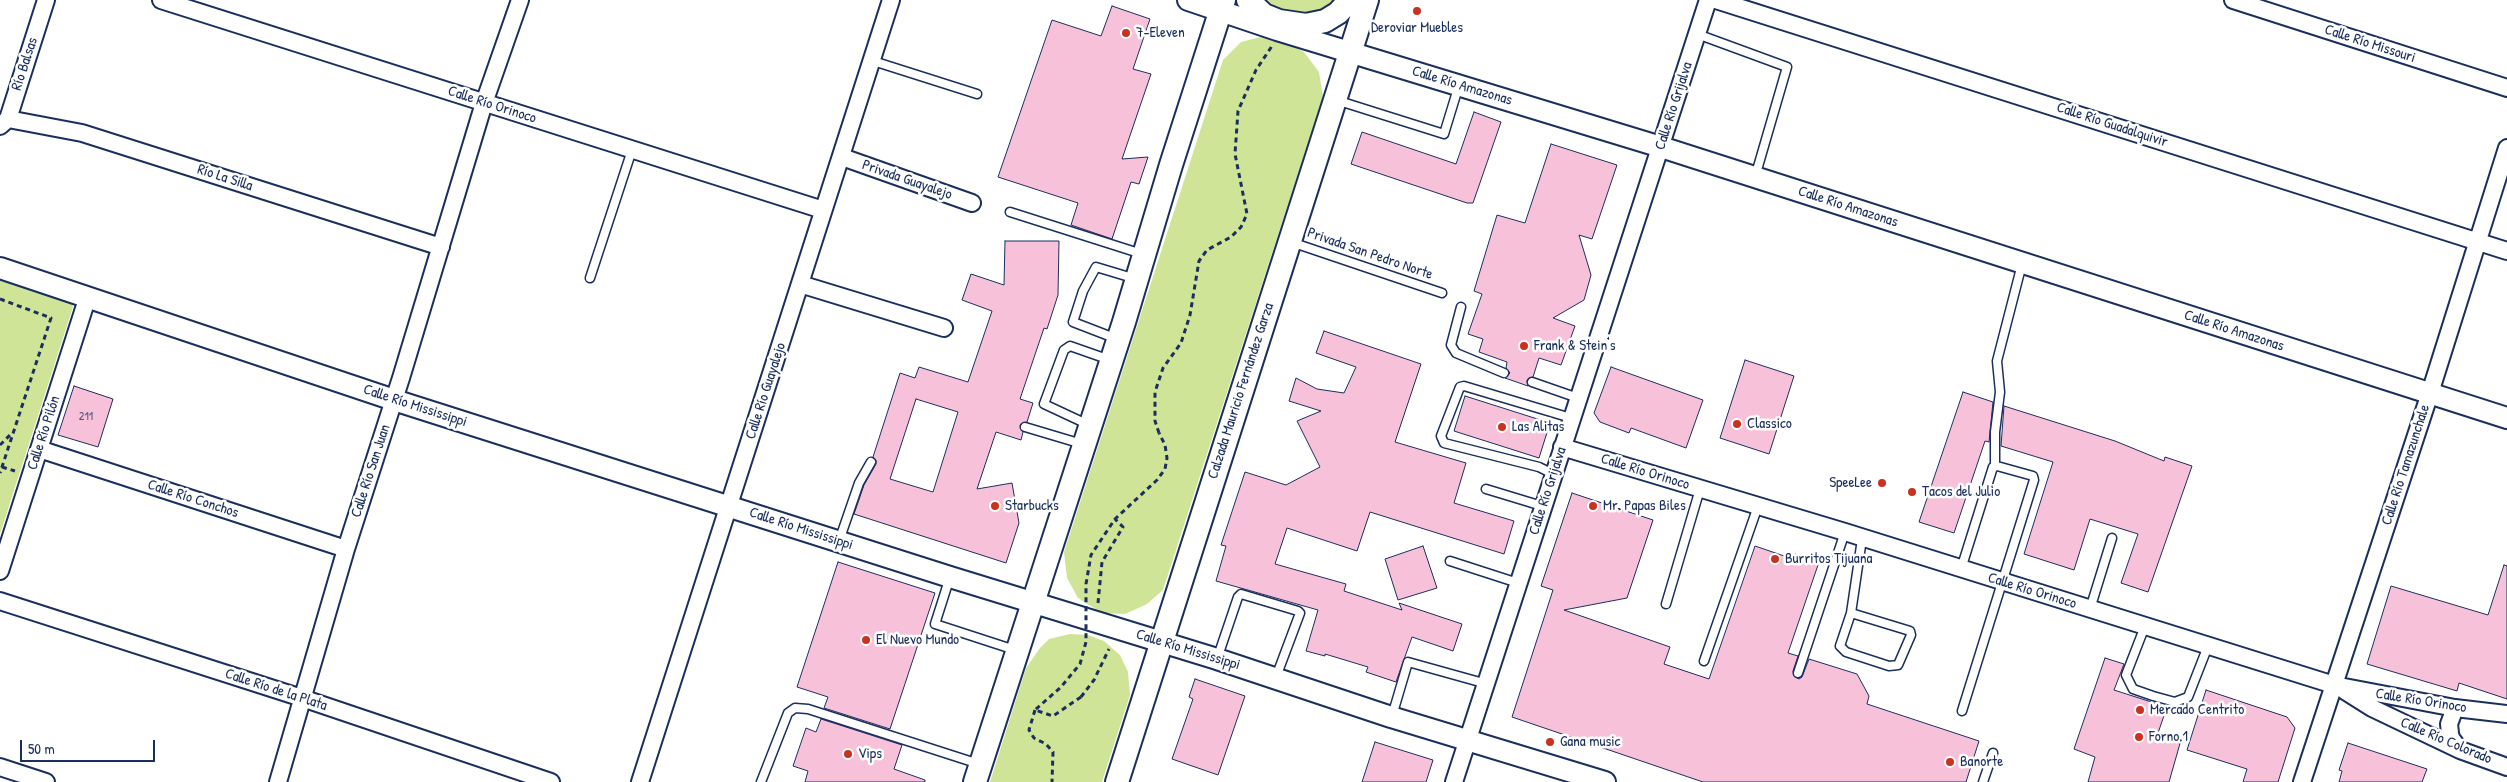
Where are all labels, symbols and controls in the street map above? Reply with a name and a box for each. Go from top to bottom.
marker: Deroviar Muebles [1411,5,1423,17]
place label: Deroviar Muebles [1371,19,1463,37]
street label: Calle Río Missouri [2322,21,2418,67]
place label: 7-Eleven [1136,24,1185,42]
marker: 7-Eleven [1120,27,1132,39]
street label: Río Balsas [8,35,42,93]
street label: Calle Río Grijalva [1651,60,1697,152]
street label: Calle Río Amazonas [1410,62,1514,110]
street label: Calle Río Orinoco [446,82,538,128]
street label: Calle Río Guadalquivir [2054,99,2170,151]
street label: Privada Guayalejo [860,156,954,204]
street label: Río La Silla [195,161,255,195]
street label: Calle Río Amazonas [1796,182,1900,232]
street label: Privada San Pedro Norte [1305,224,1435,284]
street label: Calzada Mauricio Fernández Garza [1204,301,1278,481]
street label: Calle Río Amazonas [2182,306,2286,356]
place label: Frank & Stein's [1534,337,1616,355]
street label: Calle Río Guayalejo [742,340,790,442]
marker: Frank & Stein's [1518,340,1530,352]
street label: Calle Río Mississippi [361,381,469,431]
street label: Calle Río Pilón [24,394,64,472]
street label: Calle Río Tamazunchale [2378,402,2434,528]
house number: 211 [79,410,93,424]
place label: Classico [1747,415,1792,433]
place label: Las Alitas [1512,418,1564,436]
marker: Classico [1731,418,1743,430]
marker: Las Alitas [1496,421,1508,433]
street label: Calle Río San Juan [347,422,395,520]
street label: Calle Río Grijalva [1525,445,1571,537]
street label: Calle Río Orinoco [1598,450,1692,494]
place label: SpeeLee [1829,474,1872,492]
street label: Calle Río Conchos [145,476,241,522]
marker: SpeeLee [1876,477,1888,489]
place label: Tacos del Julio [1922,483,2000,501]
marker: Tacos del Julio [1906,486,1918,498]
place label: Starbucks [1005,497,1059,515]
place label: Mr. Papas Biles [1603,497,1686,515]
marker: Starbucks [989,500,1001,512]
marker: Mr. Papas Biles [1587,500,1599,512]
street label: Calle Río Mississippi [747,504,855,554]
place label: Burritos Tijuana [1785,550,1872,568]
marker: Burritos Tijuana [1769,553,1781,565]
street label: Calle Río Orinoco [1985,569,2079,613]
street label: Calle Río Mississippi [1134,626,1242,674]
place label: El Nuevo Mundo [876,631,959,649]
marker: El Nuevo Mundo [860,634,872,646]
street label: Calle Río de la Plata [223,665,329,715]
street label: Calle Río Orinoco [2374,685,2468,717]
place label: Mercado Centrito [2150,701,2244,719]
marker: Mercado Centrito [2134,704,2146,716]
street label: Calle Río Colorado [2398,714,2494,768]
place label: Forno.1 [2149,728,2188,746]
scale bar [22,730,158,762]
marker: Forno.1 [2133,731,2145,743]
place label: Gana music [1560,733,1620,751]
marker: Gana music [1544,736,1556,748]
text: 50 m [28,738,55,759]
place label: Vips [858,745,882,763]
marker: Vips [842,748,854,760]
place label: Banorte [1960,753,2003,771]
marker: Banorte [1944,756,1956,768]

